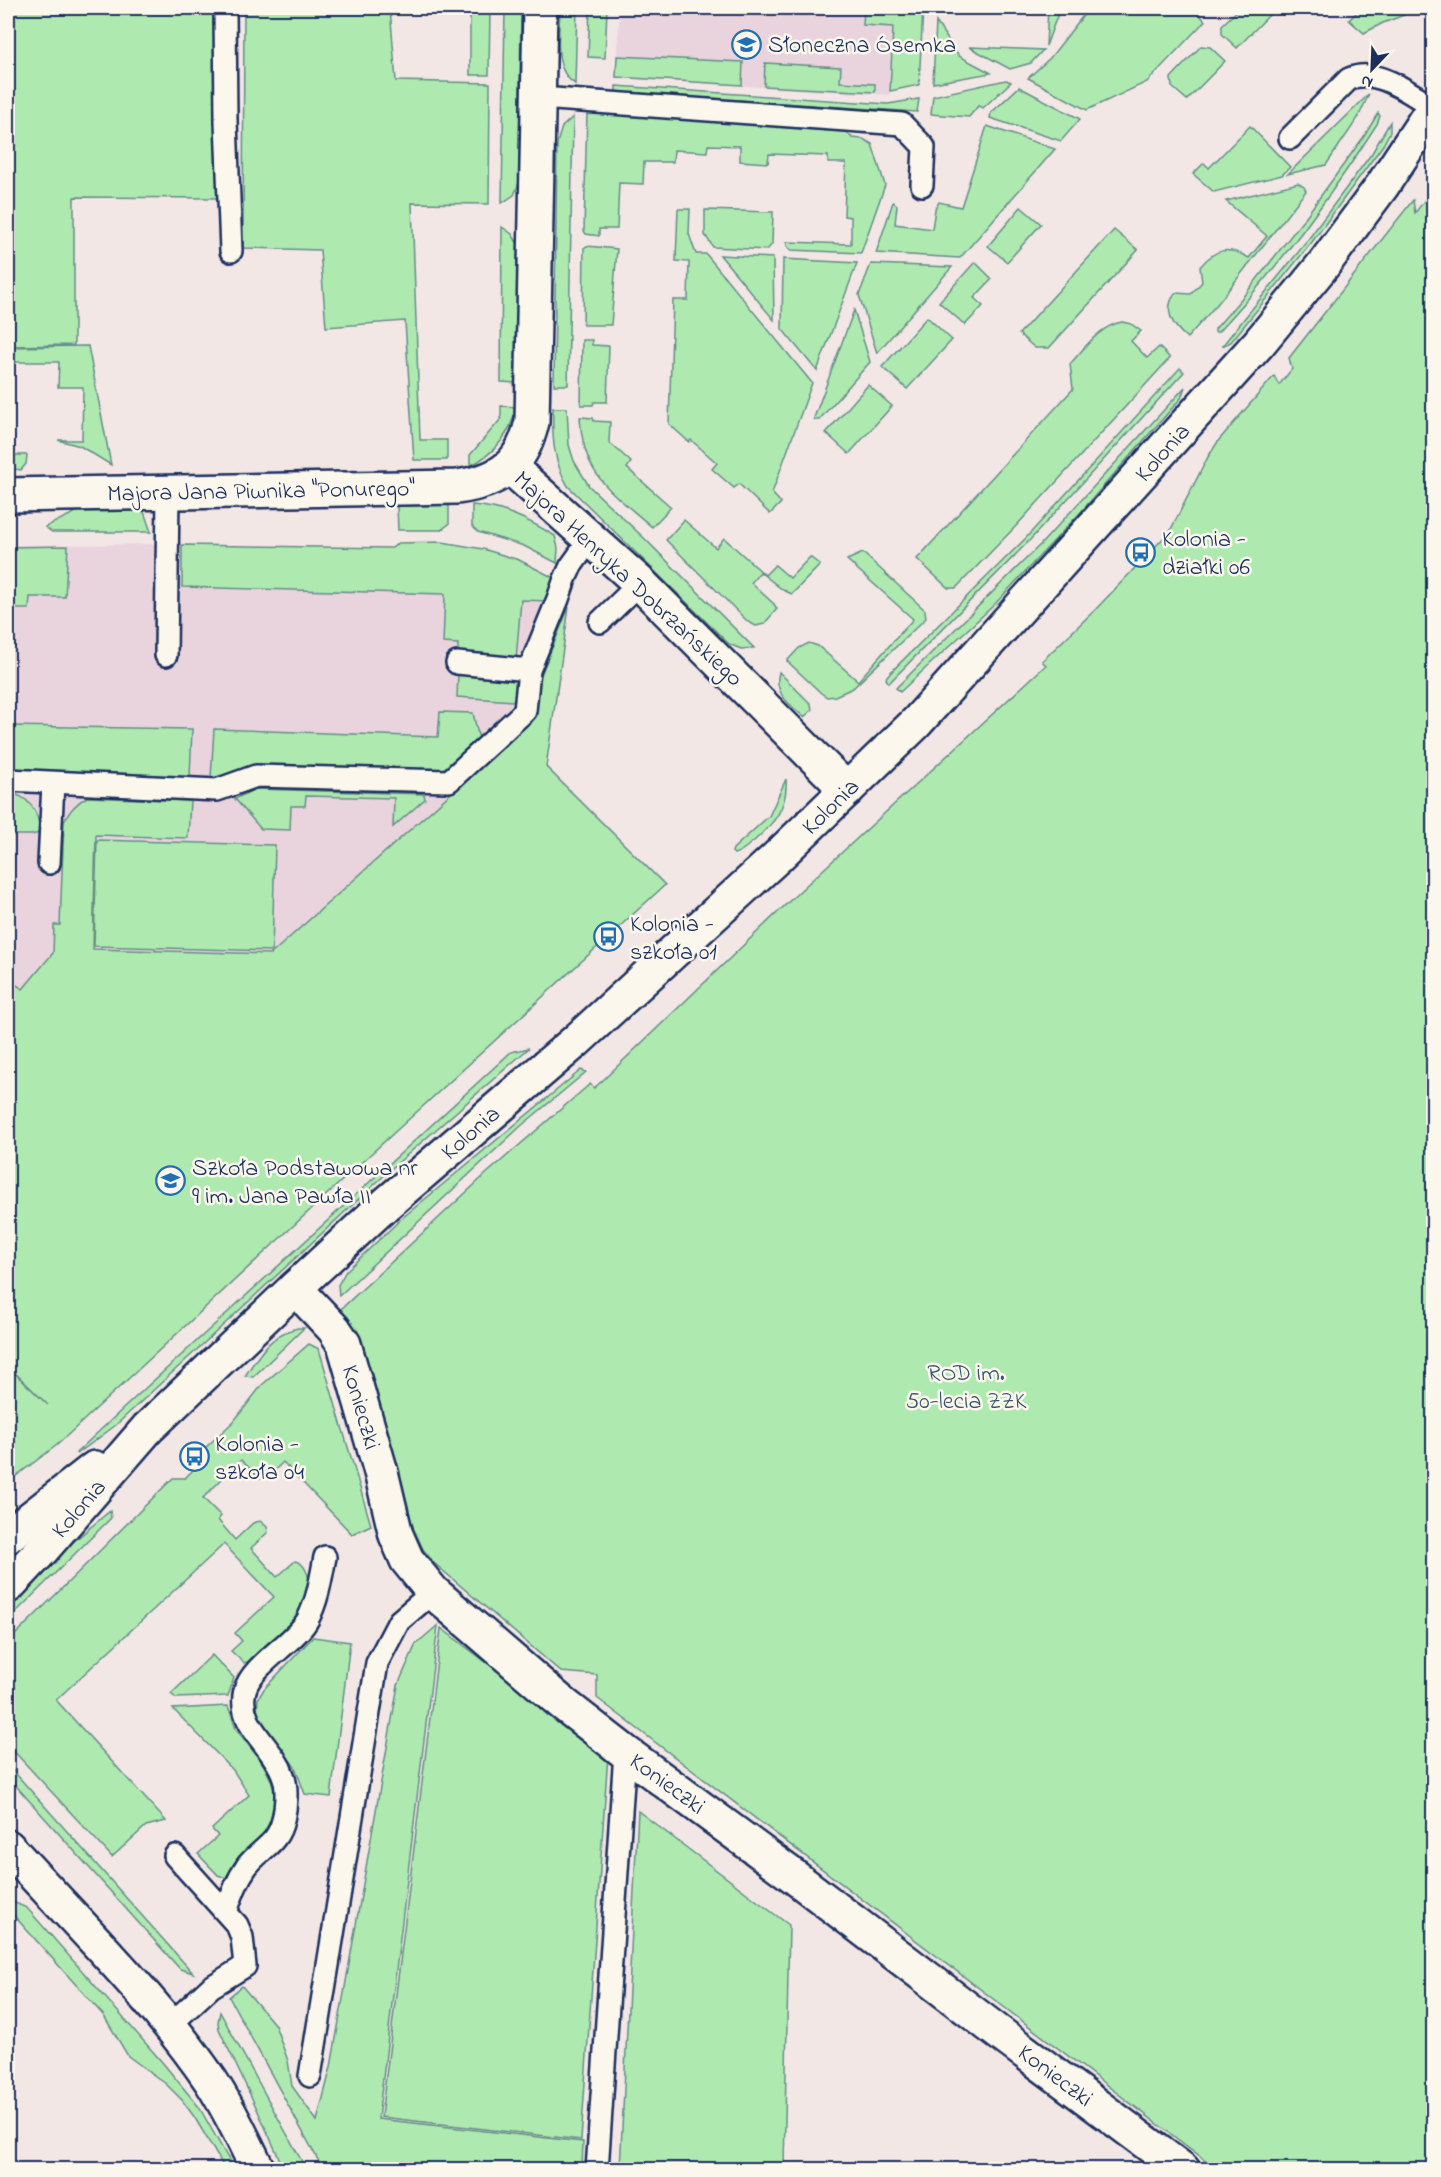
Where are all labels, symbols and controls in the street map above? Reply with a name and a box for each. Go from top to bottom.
school or university icon: Słoneczna Ósemka [731,28,763,60]
place label: Słoneczna Ósemka [768,29,956,64]
north arrow [1342,39,1402,99]
text: N [1357,68,1377,94]
street label: Kolonia [1128,416,1200,491]
street label: Majora Henryka Dobrzańskiego [504,464,750,697]
street label: Majora Jana Piwnika "Ponurego" [107,472,415,513]
place label: Kolonia - działki 06 [1162,523,1250,586]
bus stop icon: Kolonia - działki 06 [1125,536,1157,568]
street label: Kolonia [795,771,869,844]
place label: Kolonia - szkoła 01 [630,908,717,971]
bus stop icon: Kolonia - szkoła 01 [593,921,625,953]
street label: Kolonia [434,1098,509,1170]
place label: Szkoła Podstawowa nr 9 im. Jana Pawła II [192,1152,418,1215]
school or university icon: Szkoła Podstawowa nr 9 im. Jana Pawła II [155,1165,187,1197]
park label: ROD im. 50-lecia ZZK [906,1357,1027,1420]
street label: Konieczki [331,1361,388,1454]
place label: Kolonia - szkoła 04 [215,1428,304,1491]
bus stop icon: Kolonia - szkoła 04 [178,1441,210,1473]
street label: Kolonia [44,1472,116,1547]
street label: Konieczki [621,1745,712,1825]
street label: Konieczki [1009,2037,1100,2117]

